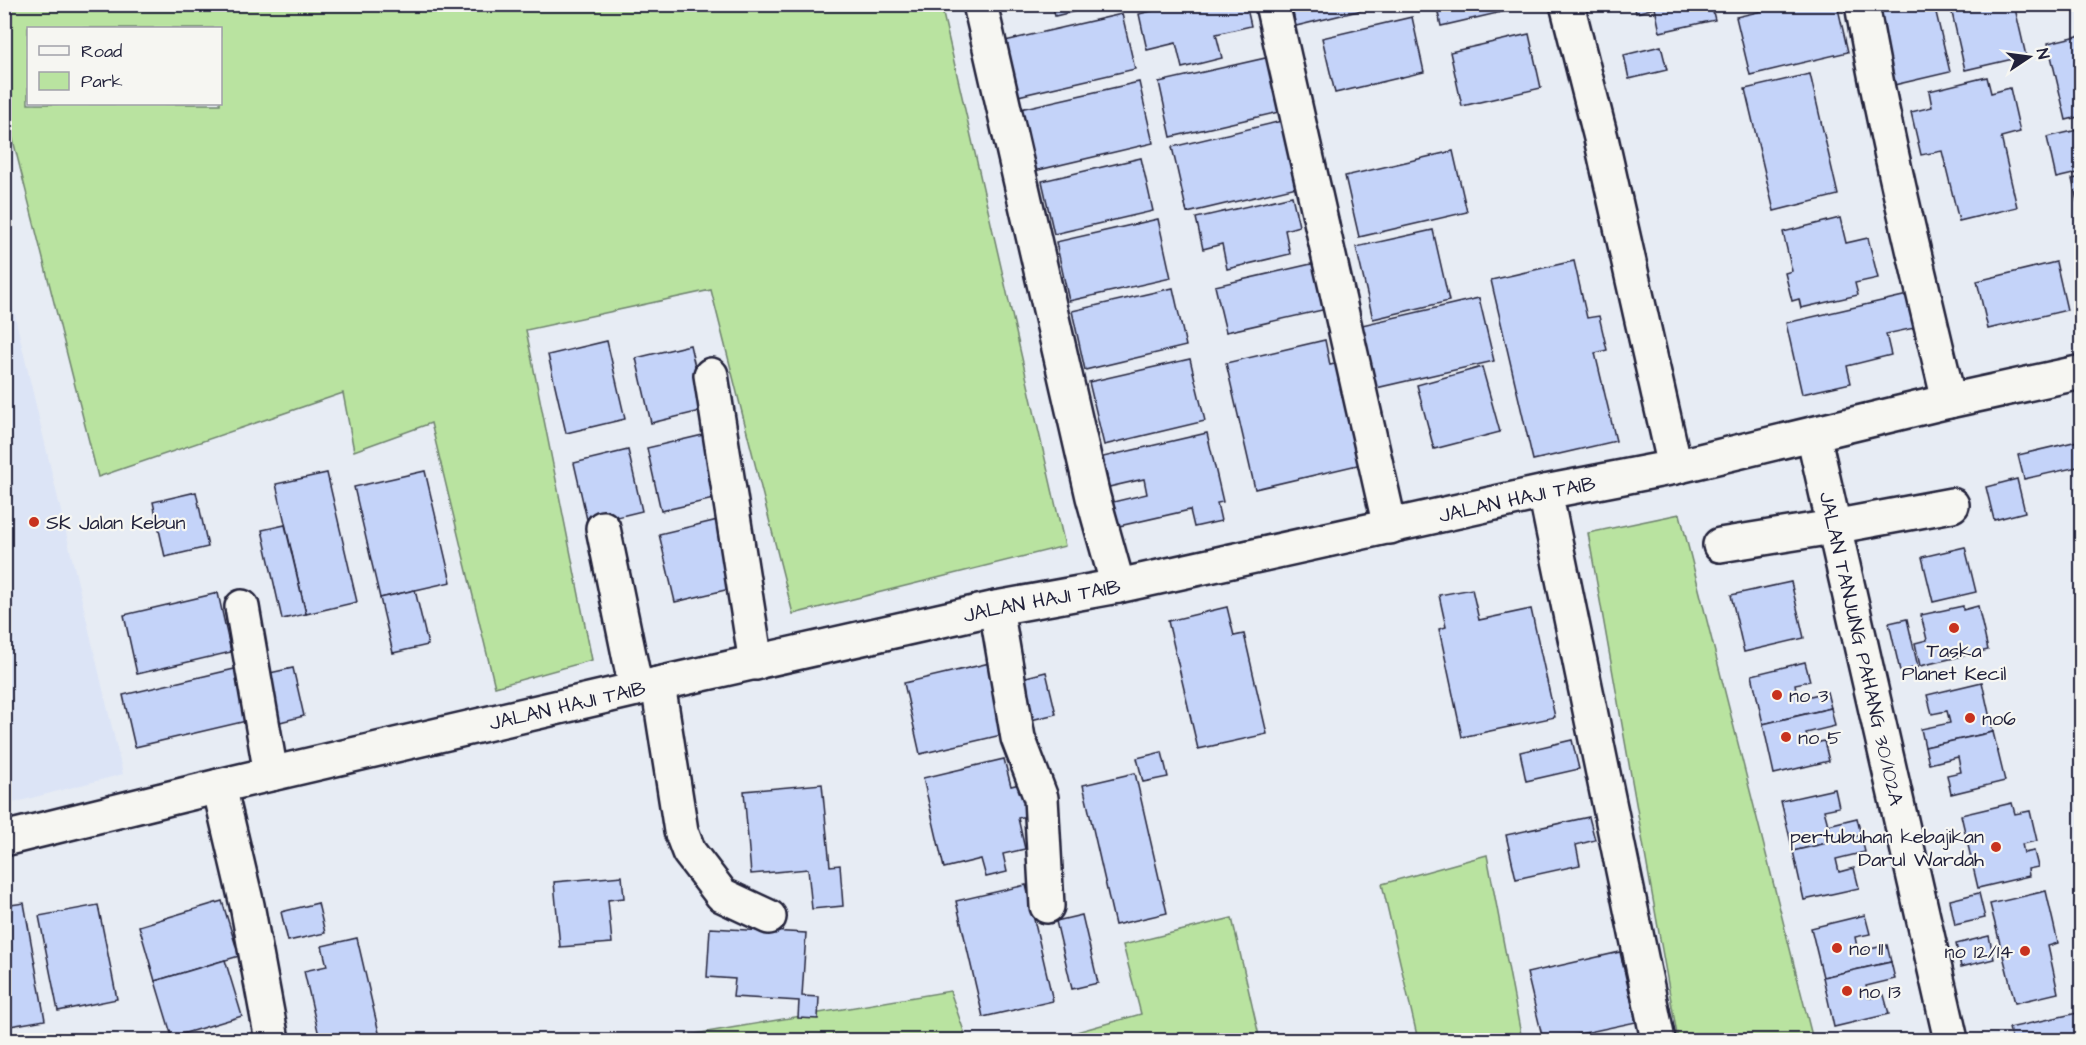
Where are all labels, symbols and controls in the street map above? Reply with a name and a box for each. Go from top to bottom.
legend [27,27,222,105]
north arrow [1999,27,2059,87]
text: Road [81,39,122,64]
text: N [2031,46,2054,61]
text: Park [81,69,123,94]
street label: JALAN HAJI TAIB [1436,470,1598,530]
street label: JALAN TANJUNG PAHANG 30/102A [1812,489,1910,809]
place label: SK Jalan Kebun [46,509,185,537]
marker: SK Jalan Kebun [27,515,41,529]
street label: JALAN HAJI TAIB [961,573,1123,630]
marker: Taska Planet Kecil [1947,621,1961,635]
place label: Taska Planet Kecil [1902,637,2006,688]
street label: JALAN HAJI TAIB [487,674,648,738]
place label: no 3 [1789,682,1828,710]
marker: no 3 [1770,688,1784,702]
place label: no6 [1982,705,2016,733]
marker: no6 [1963,711,1977,725]
place label: no 5 [1798,724,1841,752]
marker: no 5 [1779,730,1793,744]
place label: pertubuhan kebajikan Darul Wardah [1790,823,1984,874]
marker: pertubuhan kebajikan Darul Wardah [1989,840,2003,854]
place label: no 11 [1849,935,1884,963]
place label: no 12/14 [1944,938,2013,966]
marker: no 11 [1830,941,1844,955]
marker: no 12/14 [2018,944,2032,958]
place label: no 13 [1859,978,1901,1006]
marker: no 13 [1840,984,1854,998]

